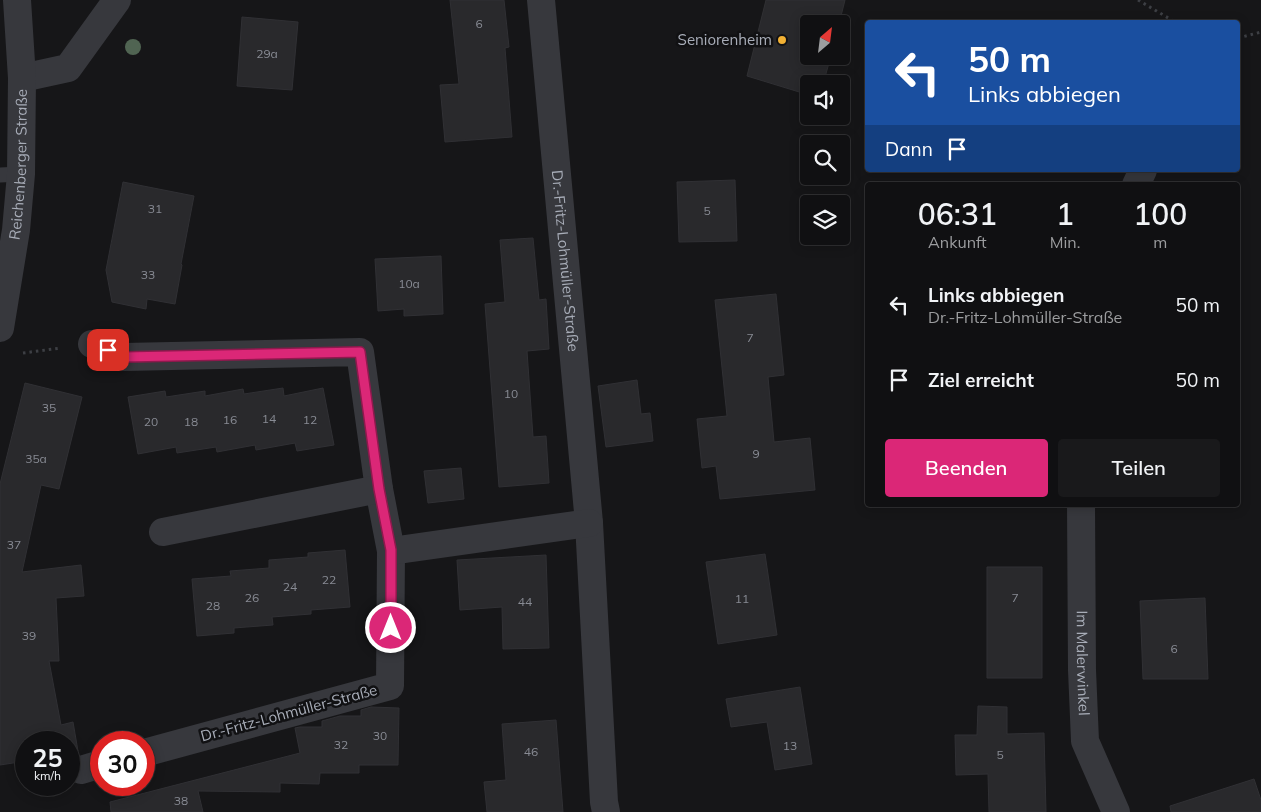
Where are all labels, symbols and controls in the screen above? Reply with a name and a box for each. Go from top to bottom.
north arrow [800,15,850,65]
map controls [800,15,850,245]
house number: 6 [475,16,483,31]
place label: Seniorenheim [678,30,772,49]
marker: Seniorenheim [776,34,788,46]
text: 50 m [968,37,1051,81]
icon: left [885,40,950,105]
house number: 29a [256,46,278,61]
button: sound [800,75,850,125]
text: Links abbiegen [968,80,1121,108]
street label: Reichenberger Straße [5,89,31,241]
button: search [800,135,850,185]
icon: arrive [943,135,971,163]
text: Dann [885,137,933,161]
street label: Dr.-Fritz-Lohmüller-Straße [548,169,583,353]
button: layers [800,195,850,245]
text: 06:31 [918,195,997,233]
text: 1 [1056,195,1074,233]
text: 100 [1133,195,1187,233]
house number: 31 [148,201,162,216]
house number: 5 [703,203,711,218]
text: Ankunft [928,232,987,252]
text: Min. [1050,232,1080,252]
text: m [1153,232,1167,252]
house number: 33 [141,267,155,282]
house number: 10a [398,276,420,291]
text: Links abbiegen [928,283,1065,307]
icon: left [885,291,913,319]
text: 50 m [1176,293,1220,317]
text: Dr.-Fritz-Lohmüller-Straße [928,307,1122,327]
pin [87,329,129,371]
house number: 7 [746,330,754,345]
icon: arrive [94,336,122,364]
icon: arrive [885,366,913,394]
text: Ziel erreicht [928,368,1034,392]
text: 50 m [1176,368,1220,392]
house number: 10 [504,386,518,401]
house number: 35 [42,400,56,415]
house number: 14 [262,411,276,426]
house number: 16 [223,412,237,427]
house number: 12 [303,412,317,427]
house number: 20 [144,414,158,429]
house number: 18 [184,414,198,429]
button: Beenden [885,439,1048,497]
button: Teilen [1058,439,1220,497]
house number: 9 [752,446,760,461]
house number: 35a [25,451,47,466]
house number: 37 [7,537,21,552]
house number: 22 [322,572,336,587]
house number: 24 [283,579,297,594]
house number: 26 [245,590,259,605]
house number: 7 [1011,590,1019,605]
house number: 11 [735,591,749,606]
house number: 44 [518,594,532,609]
house number: 28 [206,598,220,613]
position arrow [364,601,416,653]
street label: Im Malerwinkel [1073,610,1094,716]
house number: 39 [22,628,36,643]
house number: 6 [1170,641,1178,656]
street label: Dr.-Fritz-Lohmüller-Straße [198,680,379,745]
house number: 30 [373,728,387,743]
speed limit sign: 30 [90,731,155,796]
house number: 32 [334,737,348,752]
house number: 13 [783,738,797,753]
text: 25 [32,742,63,773]
house number: 46 [524,744,538,759]
house number: 5 [996,747,1004,762]
text: km/h [34,768,61,783]
house number: 38 [174,793,188,808]

